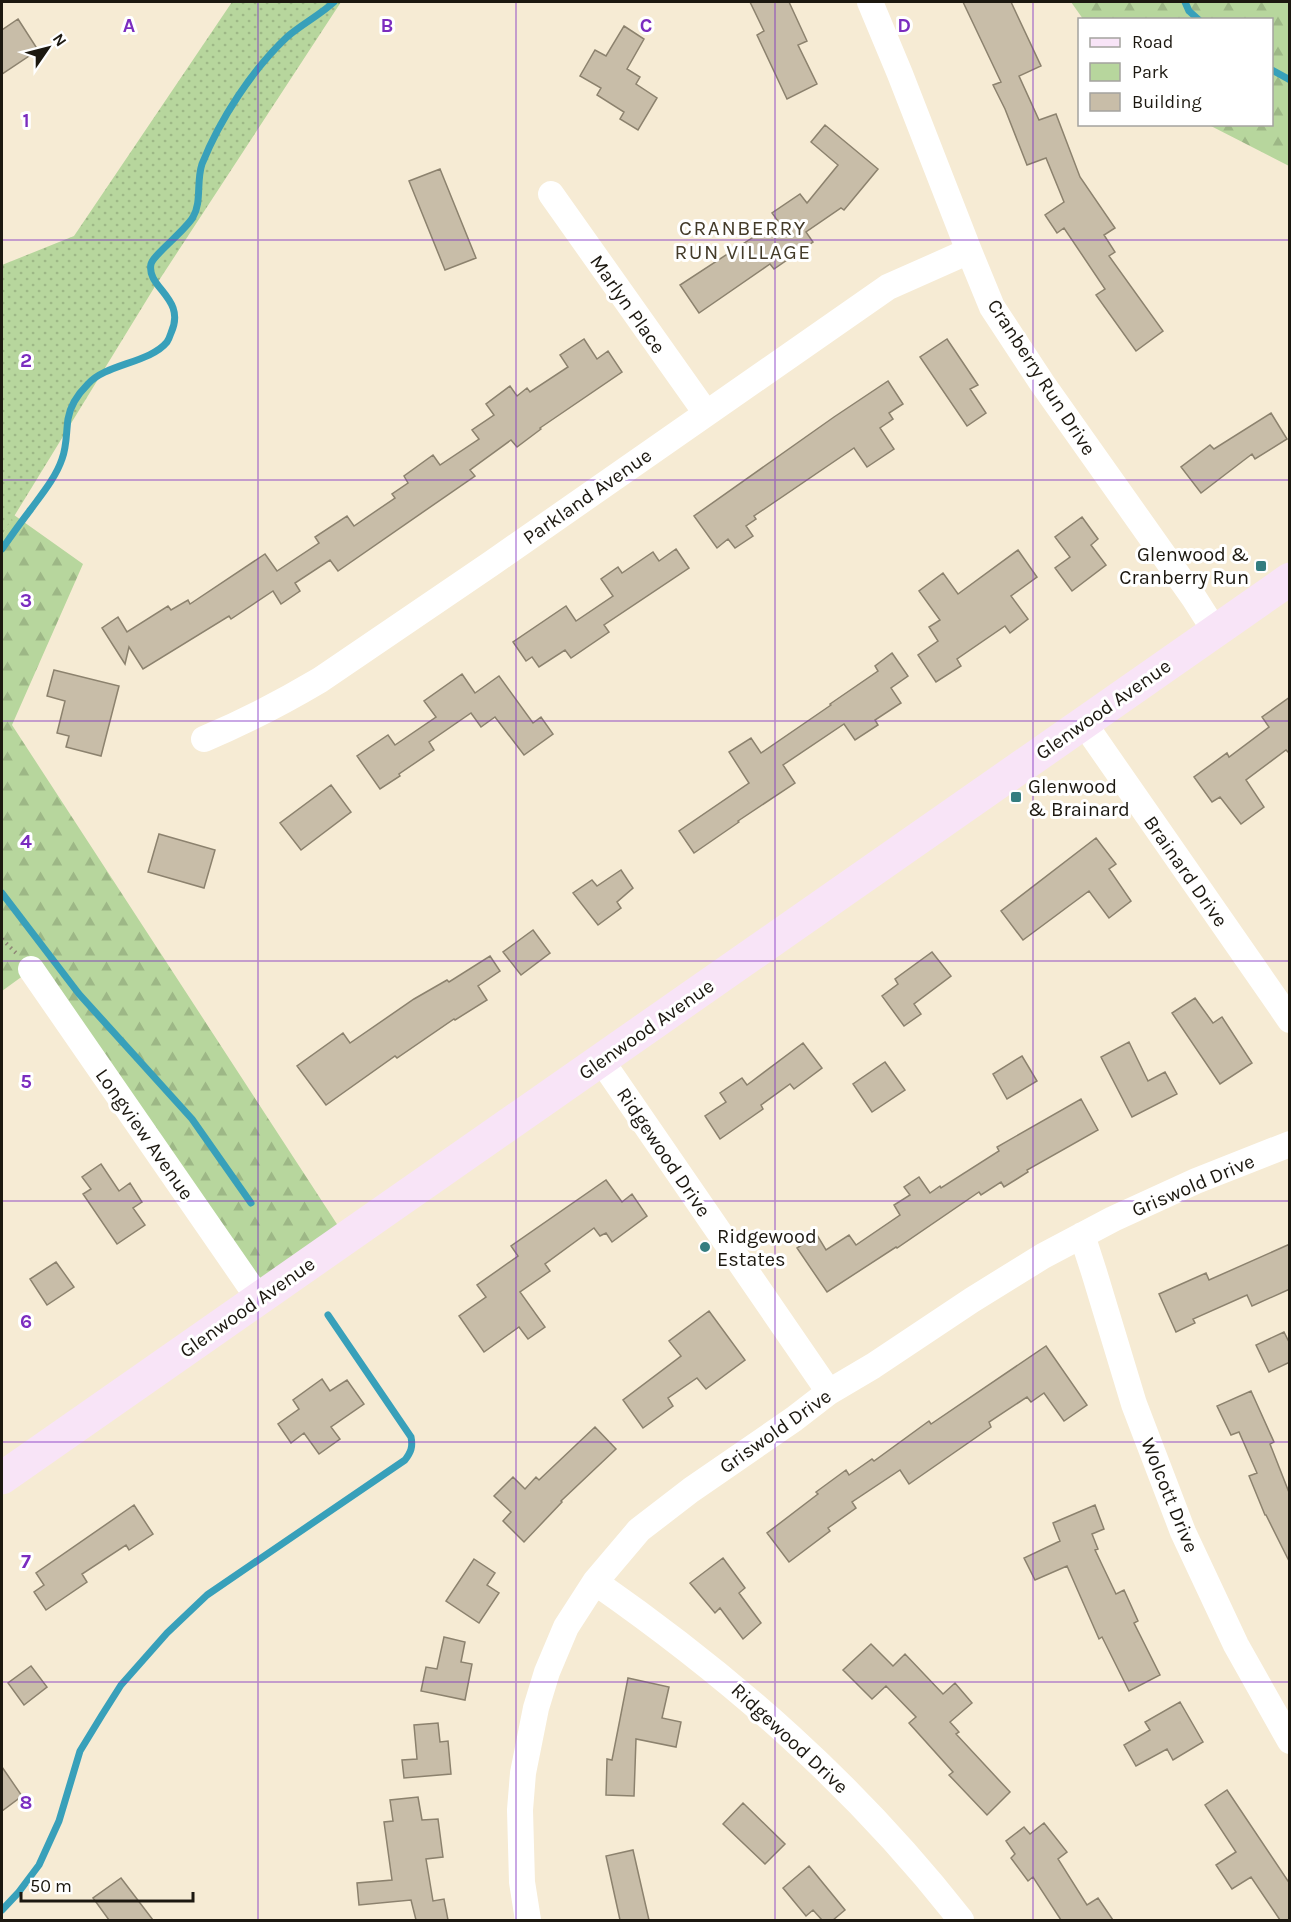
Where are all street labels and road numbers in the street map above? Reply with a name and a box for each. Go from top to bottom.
street label: Marlyn Place [585,251,670,358]
street label: Cranberry Run Drive [983,295,1101,459]
street label: Parkland Avenue [519,443,656,549]
street label: Glenwood Avenue [1031,654,1175,765]
street label: Brainard Drive [1139,811,1232,931]
street label: Glenwood Avenue [574,974,718,1085]
street label: Longview Avenue [91,1064,198,1204]
street label: Ridgewood Drive [612,1083,715,1221]
street label: Griswold Drive [1128,1149,1258,1222]
street label: Glenwood Avenue [175,1252,319,1363]
street label: Griswold Drive [715,1384,836,1478]
street label: Wolcott Drive [1136,1435,1203,1556]
street label: Ridgewood Drive [726,1678,853,1798]

